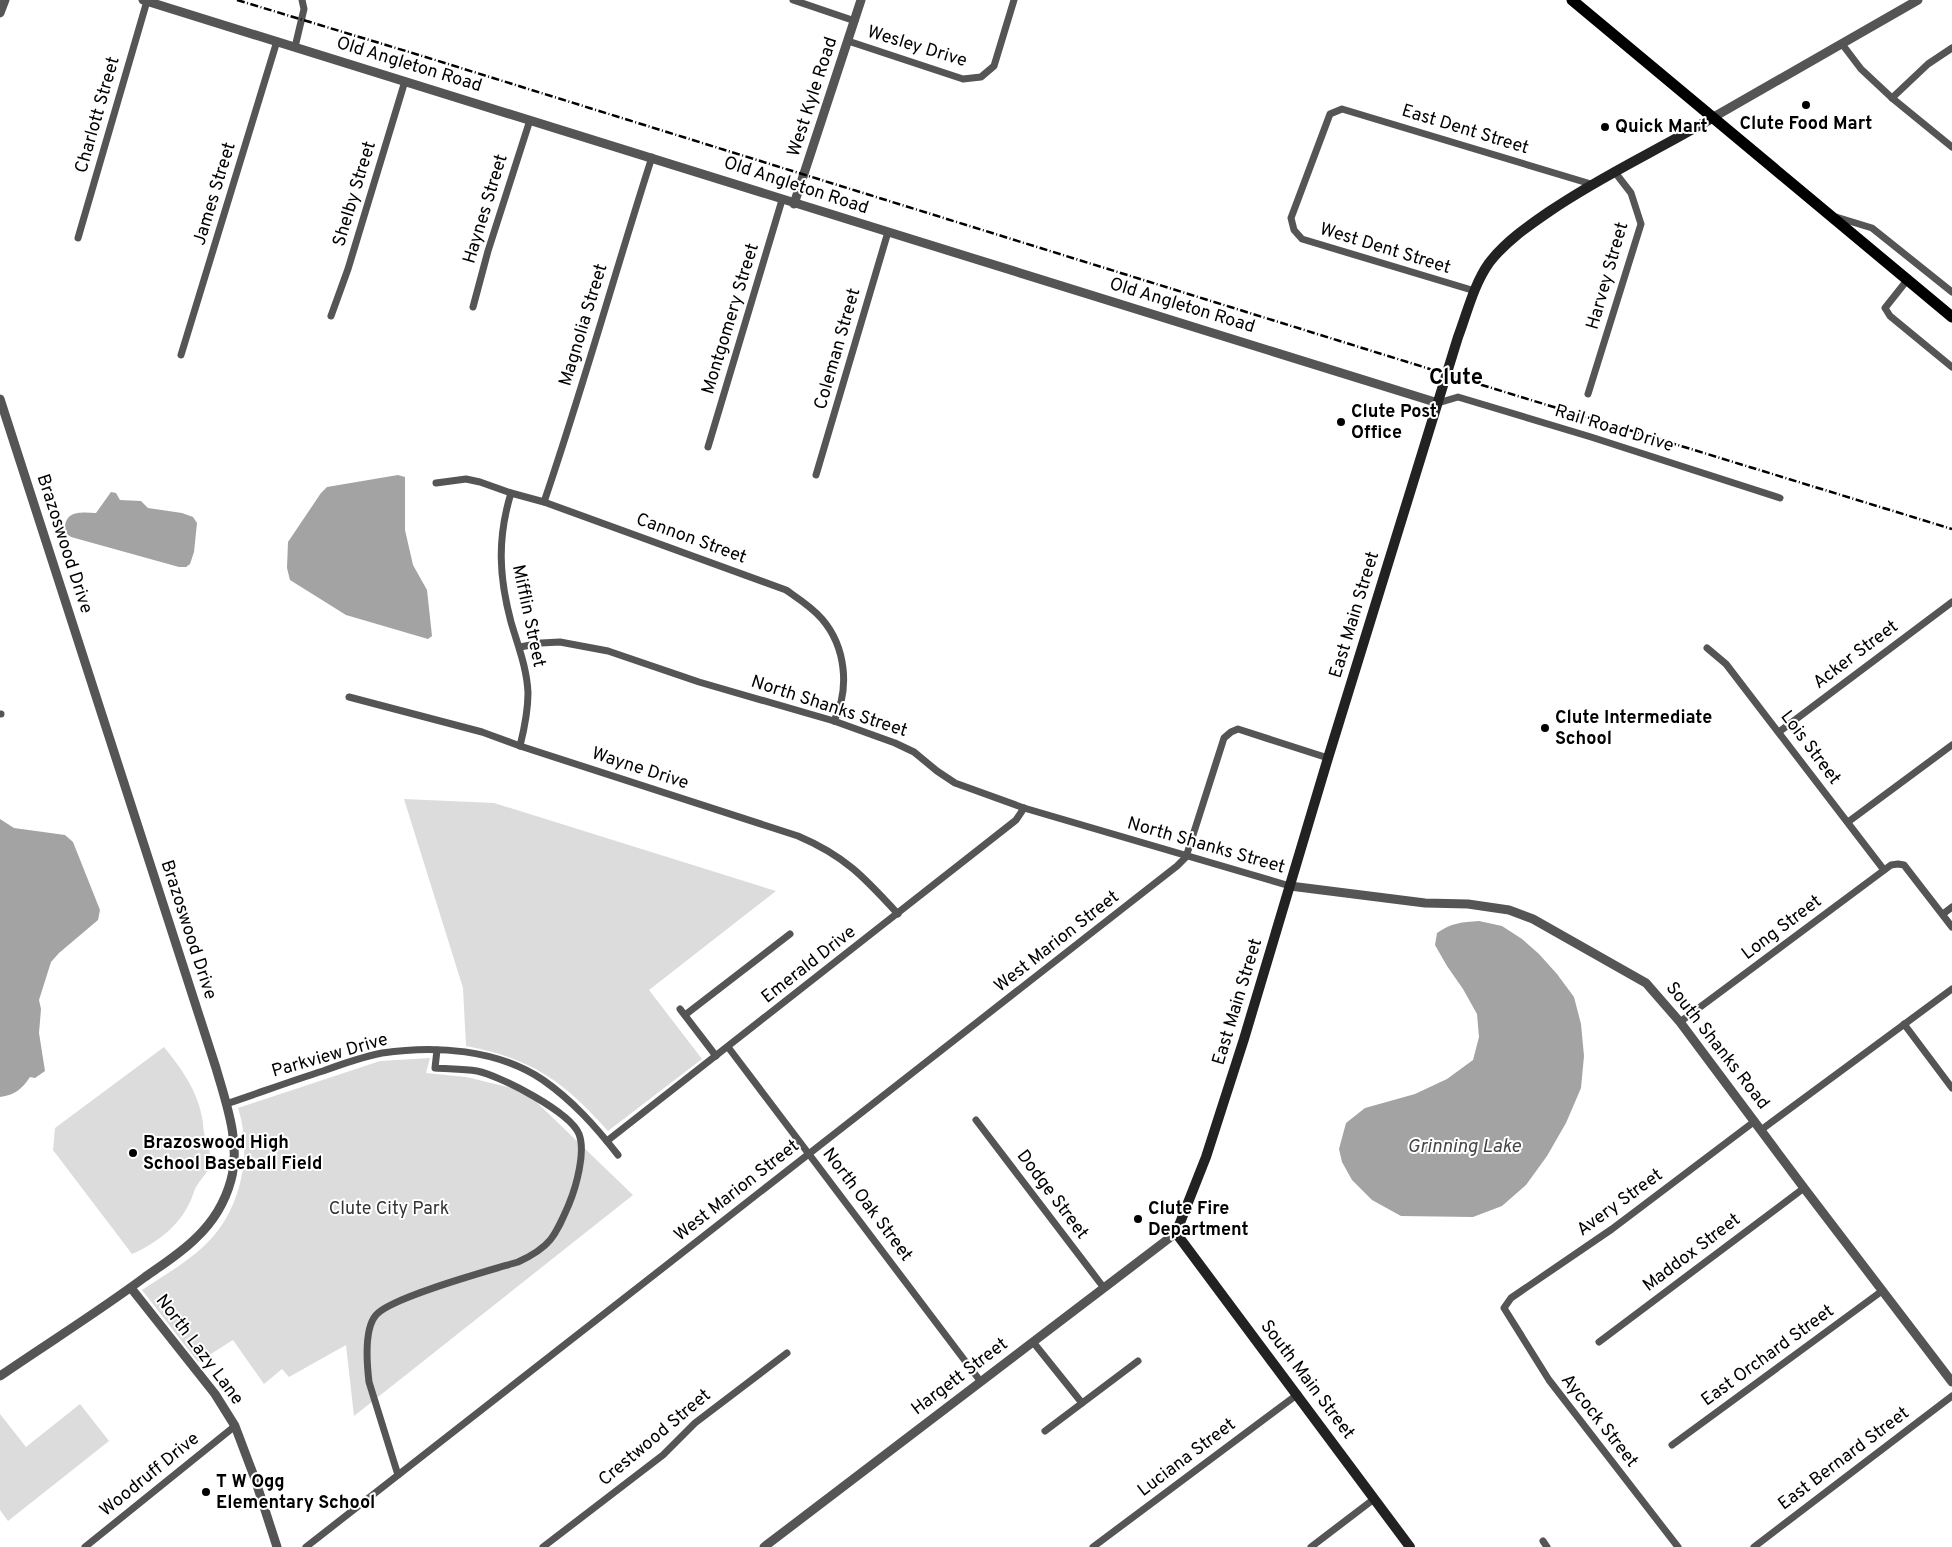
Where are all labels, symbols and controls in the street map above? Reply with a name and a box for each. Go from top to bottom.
street label: Wesley Drive [864,21,970,73]
street label: Old Angleton Road [333,32,485,98]
street label: West Kyle Road [783,34,843,160]
street label: Charlott Street [70,54,126,176]
marker: Clute Food Mart [1800,99,1812,111]
street label: East Dent Street [1399,100,1531,160]
place label: Clute Food Mart [1740,113,1872,136]
place label: Quick Mart [1615,116,1707,139]
marker: Quick Mart [1599,121,1611,133]
street label: Shelby Street [328,139,382,249]
street label: James Street [188,140,242,248]
street label: Haynes Street [458,151,514,267]
street label: Old Angleton Road [721,152,871,220]
street label: West Dent Street [1317,218,1453,280]
street label: Harvey Street [1582,220,1634,332]
street label: Montgomery Street [697,241,765,397]
street label: Magnolia Street [554,261,614,389]
street label: Old Angleton Road [1106,273,1258,339]
street label: Coleman Street [810,286,866,412]
district label: Clute [1429,365,1483,392]
street label: Rail Road Drive [1552,400,1676,458]
place label: Clute Post Office [1351,401,1437,445]
marker: Clute Post Office [1335,416,1347,428]
street label: Brazoswood Drive [31,471,97,617]
street label: Cannon Street [633,508,749,570]
street label: East Main Street [1325,549,1385,681]
street label: Mifflin Street [506,563,550,669]
street label: Acker Street [1809,616,1903,694]
street label: North Shanks Street [748,671,910,743]
street label: Lois Street [1775,706,1845,790]
place label: Clute Intermediate School [1555,707,1712,751]
marker: Clute Intermediate School [1539,722,1551,734]
street label: Wayne Drive [589,742,691,796]
street label: North Shanks Street [1124,812,1288,880]
street label: Brazoswood Drive [155,857,221,1003]
street label: West Marion Street [990,886,1124,998]
street label: Long Street [1737,890,1827,966]
street label: Emerald Drive [757,921,861,1009]
street label: East Main Street [1208,936,1268,1068]
street label: South Shanks Road [1660,978,1774,1114]
street label: Parkview Drive [269,1028,391,1084]
place label: Brazoswood High School Baseball Field [143,1132,322,1176]
street label: West Marion Street [670,1135,804,1247]
water label: Grinning Lake [1407,1135,1521,1159]
street label: North Oak Street [817,1144,917,1266]
street label: Dodge Street [1011,1146,1093,1244]
marker: Brazoswood High School Baseball Field [127,1147,139,1159]
street label: Avery Street [1572,1164,1668,1242]
park label: Clute City Park [329,1198,449,1221]
place label: Clute Fire Department [1148,1198,1249,1242]
street label: Maddox Street [1638,1209,1746,1297]
marker: Clute Fire Department [1132,1213,1144,1225]
street label: North Lazy Lane [150,1290,248,1410]
street label: East Orchard Street [1697,1300,1839,1412]
street label: South Main Street [1255,1316,1359,1444]
street label: Hargett Street [907,1333,1013,1421]
street label: Aycock Street [1555,1370,1643,1472]
street label: Crestwood Street [594,1384,716,1492]
street label: East Bernard Street [1774,1402,1914,1516]
street label: Luciana Street [1133,1414,1241,1502]
street label: Woodruff Drive [96,1428,204,1522]
place label: T W Ogg Elementary School [216,1471,375,1515]
marker: T W Ogg Elementary School [200,1486,212,1498]

